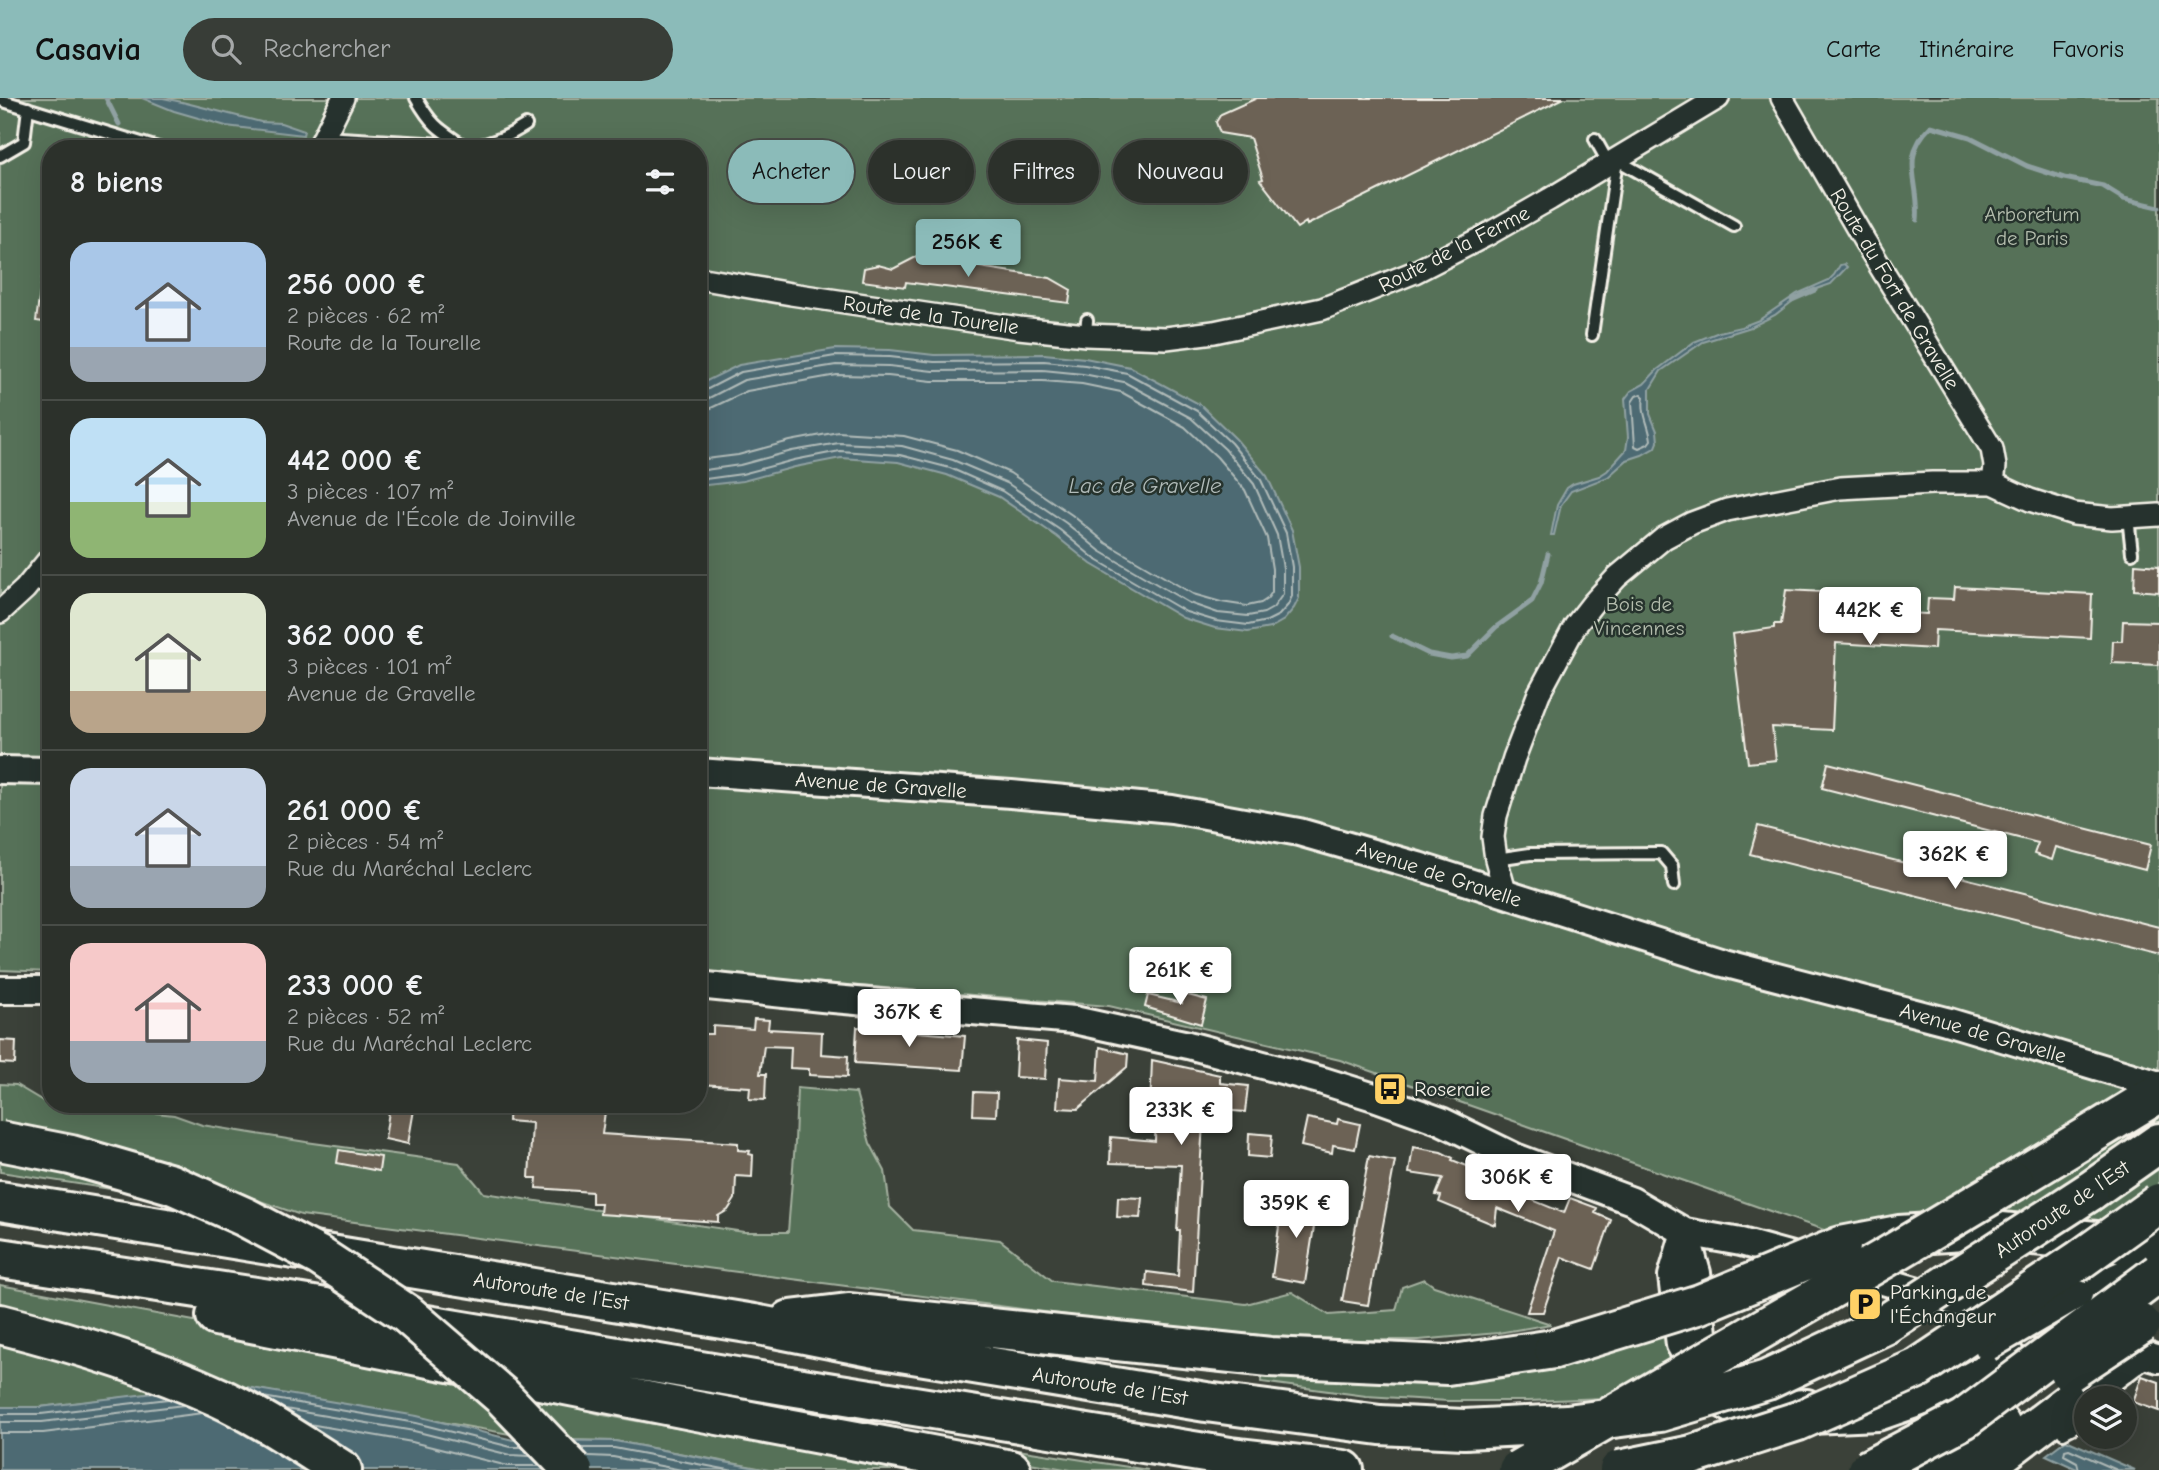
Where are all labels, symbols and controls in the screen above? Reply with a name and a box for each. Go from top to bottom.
search box [183,18,673,81]
text: Casavia [35,30,141,68]
icon: search [207,30,245,68]
text: Rechercher [263,34,390,64]
text: Carte [1826,35,1881,63]
text: Itinéraire [1919,35,2014,63]
text: Favoris [2052,35,2124,63]
chip: Acheter [728,140,854,203]
chip: Louer [868,140,974,203]
chip: Filtres [988,140,1099,203]
chip: Nouveau [1113,140,1248,203]
icon: filters [641,163,679,201]
text: 8 biens [70,165,163,200]
street label: Route du Fort de Gravelle [1825,184,1965,394]
street label: Route de la Ferme [1375,201,1533,297]
park label: Arboretum de Paris [1984,202,2080,250]
pin: 256K € [911,220,1025,279]
text: 256K € [932,228,1004,255]
text: 256 000 € [287,267,427,302]
icon: home [126,270,210,354]
street label: Route de la Tourelle [842,291,1020,339]
text: 2 pièces · 62 m² [287,302,444,329]
text: Route de la Tourelle [287,329,481,356]
text: 442 000 € [287,443,424,478]
icon: home [126,446,210,530]
water label: Lac de Gravelle [1069,472,1222,499]
text: 3 pièces · 107 m² [287,478,453,505]
text: Avenue de l'École de Joinville [287,505,575,532]
pin: 442K € [1813,588,1927,647]
park label: Bois de Vincennes [1594,592,1684,640]
text: 442K € [1835,596,1905,623]
text: 362 000 € [287,618,426,653]
icon: home [126,621,210,705]
text: 3 pièces · 101 m² [287,653,452,680]
text: Avenue de Gravelle [287,680,475,707]
street label: Avenue de Gravelle [794,767,968,803]
text: 261 000 € [287,793,423,828]
icon: home [126,796,210,880]
text: 2 pièces · 54 m² [287,828,443,855]
pin: 362K € [1898,832,2012,891]
street label: Avenue de Gravelle [1353,836,1525,912]
text: 362K € [1919,840,1991,867]
text: Rue du Maréchal Leclerc [287,855,532,882]
pin: 261K € [1123,948,1237,1007]
text: 261K € [1145,956,1215,983]
text: 233 000 € [287,968,425,1003]
icon: home [126,971,210,1055]
pin: 367K € [852,990,966,1049]
text: 367K € [874,998,944,1025]
street label: Avenue de Gravelle [1897,998,2069,1068]
text: 2 pièces · 52 m² [287,1003,444,1030]
text: Rue du Maréchal Leclerc [287,1030,532,1057]
bus stop icon: Roseraie [1371,1070,1409,1108]
place label: Roseraie [1414,1077,1490,1101]
pin: 233K € [1124,1088,1238,1147]
text: 233K € [1145,1096,1217,1123]
pin: 306K € [1461,1154,1575,1214]
street label: Autoroute de l’Est [1990,1155,2135,1263]
text: 306K € [1481,1163,1555,1190]
pin: 359K € [1239,1180,1353,1240]
text: 359K € [1260,1189,1332,1216]
street label: Autoroute de l’Est [472,1267,631,1315]
place label: Parking de l'Échangeur [1890,1280,1997,1328]
parking icon: Parking de l'Échangeur [1846,1285,1884,1323]
street label: Autoroute de l’Est [1031,1362,1190,1410]
map controls [2074,1386,2137,1449]
button: layers [2074,1386,2137,1449]

